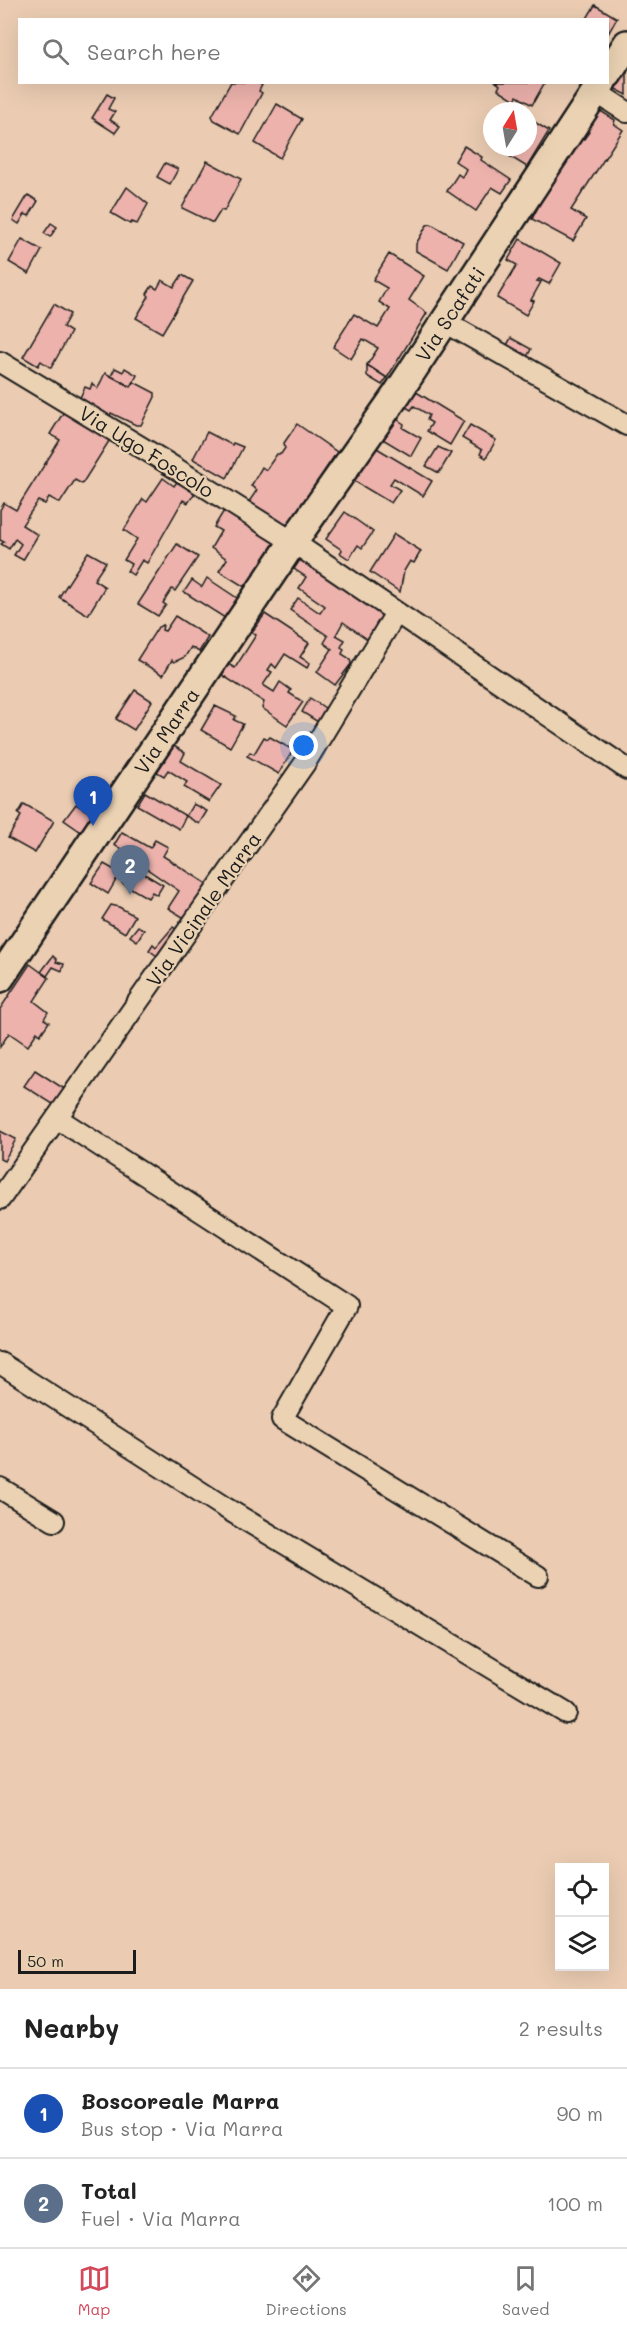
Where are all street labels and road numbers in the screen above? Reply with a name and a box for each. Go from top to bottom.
street label: Via Scafati [409,261,490,366]
street label: Via Ugo Foscolo [75,399,219,503]
street label: Via Marra [128,682,205,779]
street label: Via Vicinale Marra [140,827,266,991]

